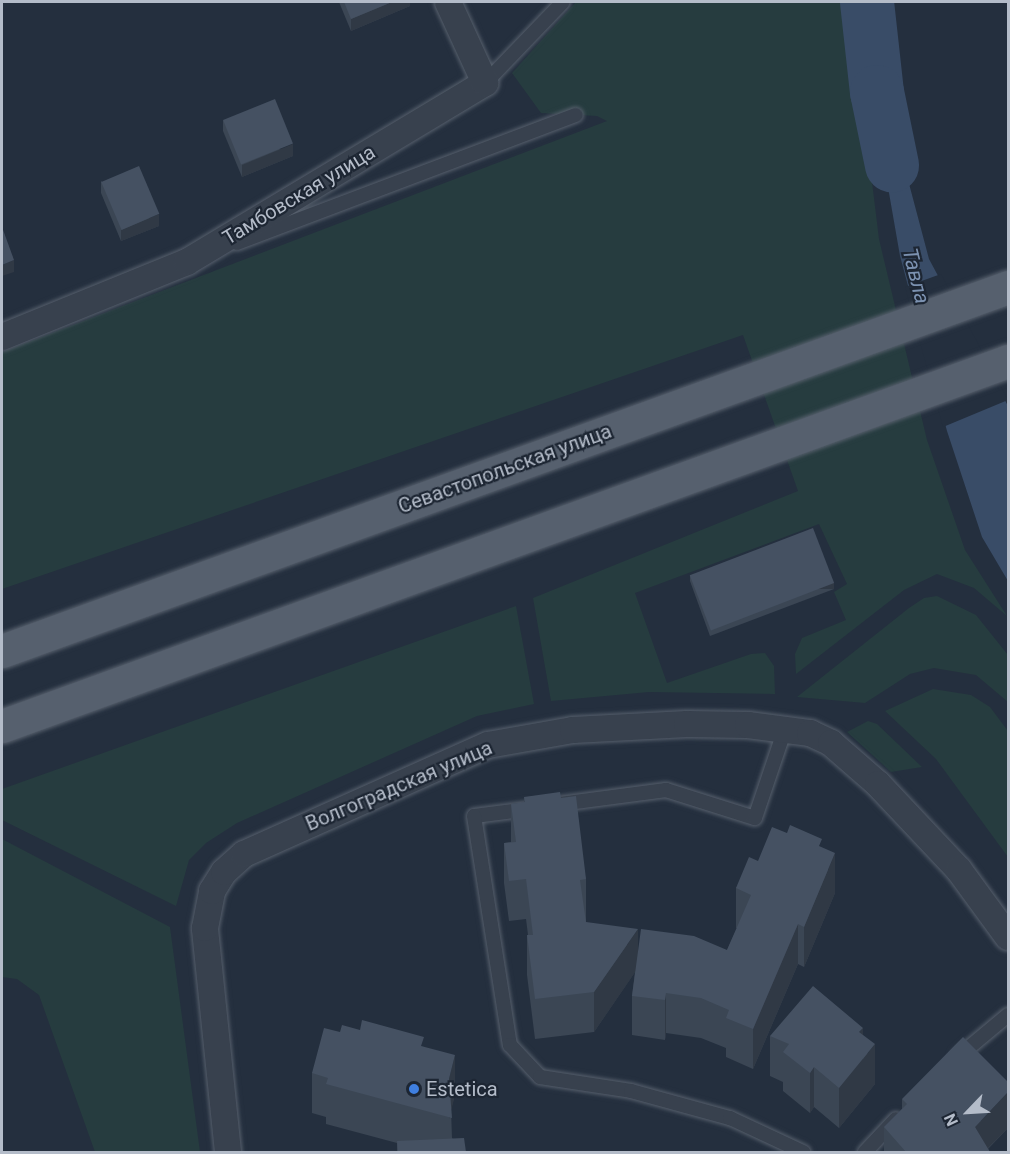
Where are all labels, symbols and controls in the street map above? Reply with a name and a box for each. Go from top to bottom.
street label: Тамбовская улица [218,140,380,250]
water label: Тавла [897,246,935,306]
street label: Севастопольская улица [395,419,615,519]
street label: Волгоградская улица [302,736,496,836]
place label: Estetica [426,1077,498,1101]
marker: Estetica [407,1082,421,1096]
north arrow [938,1082,998,1142]
text: N [940,1111,962,1129]

